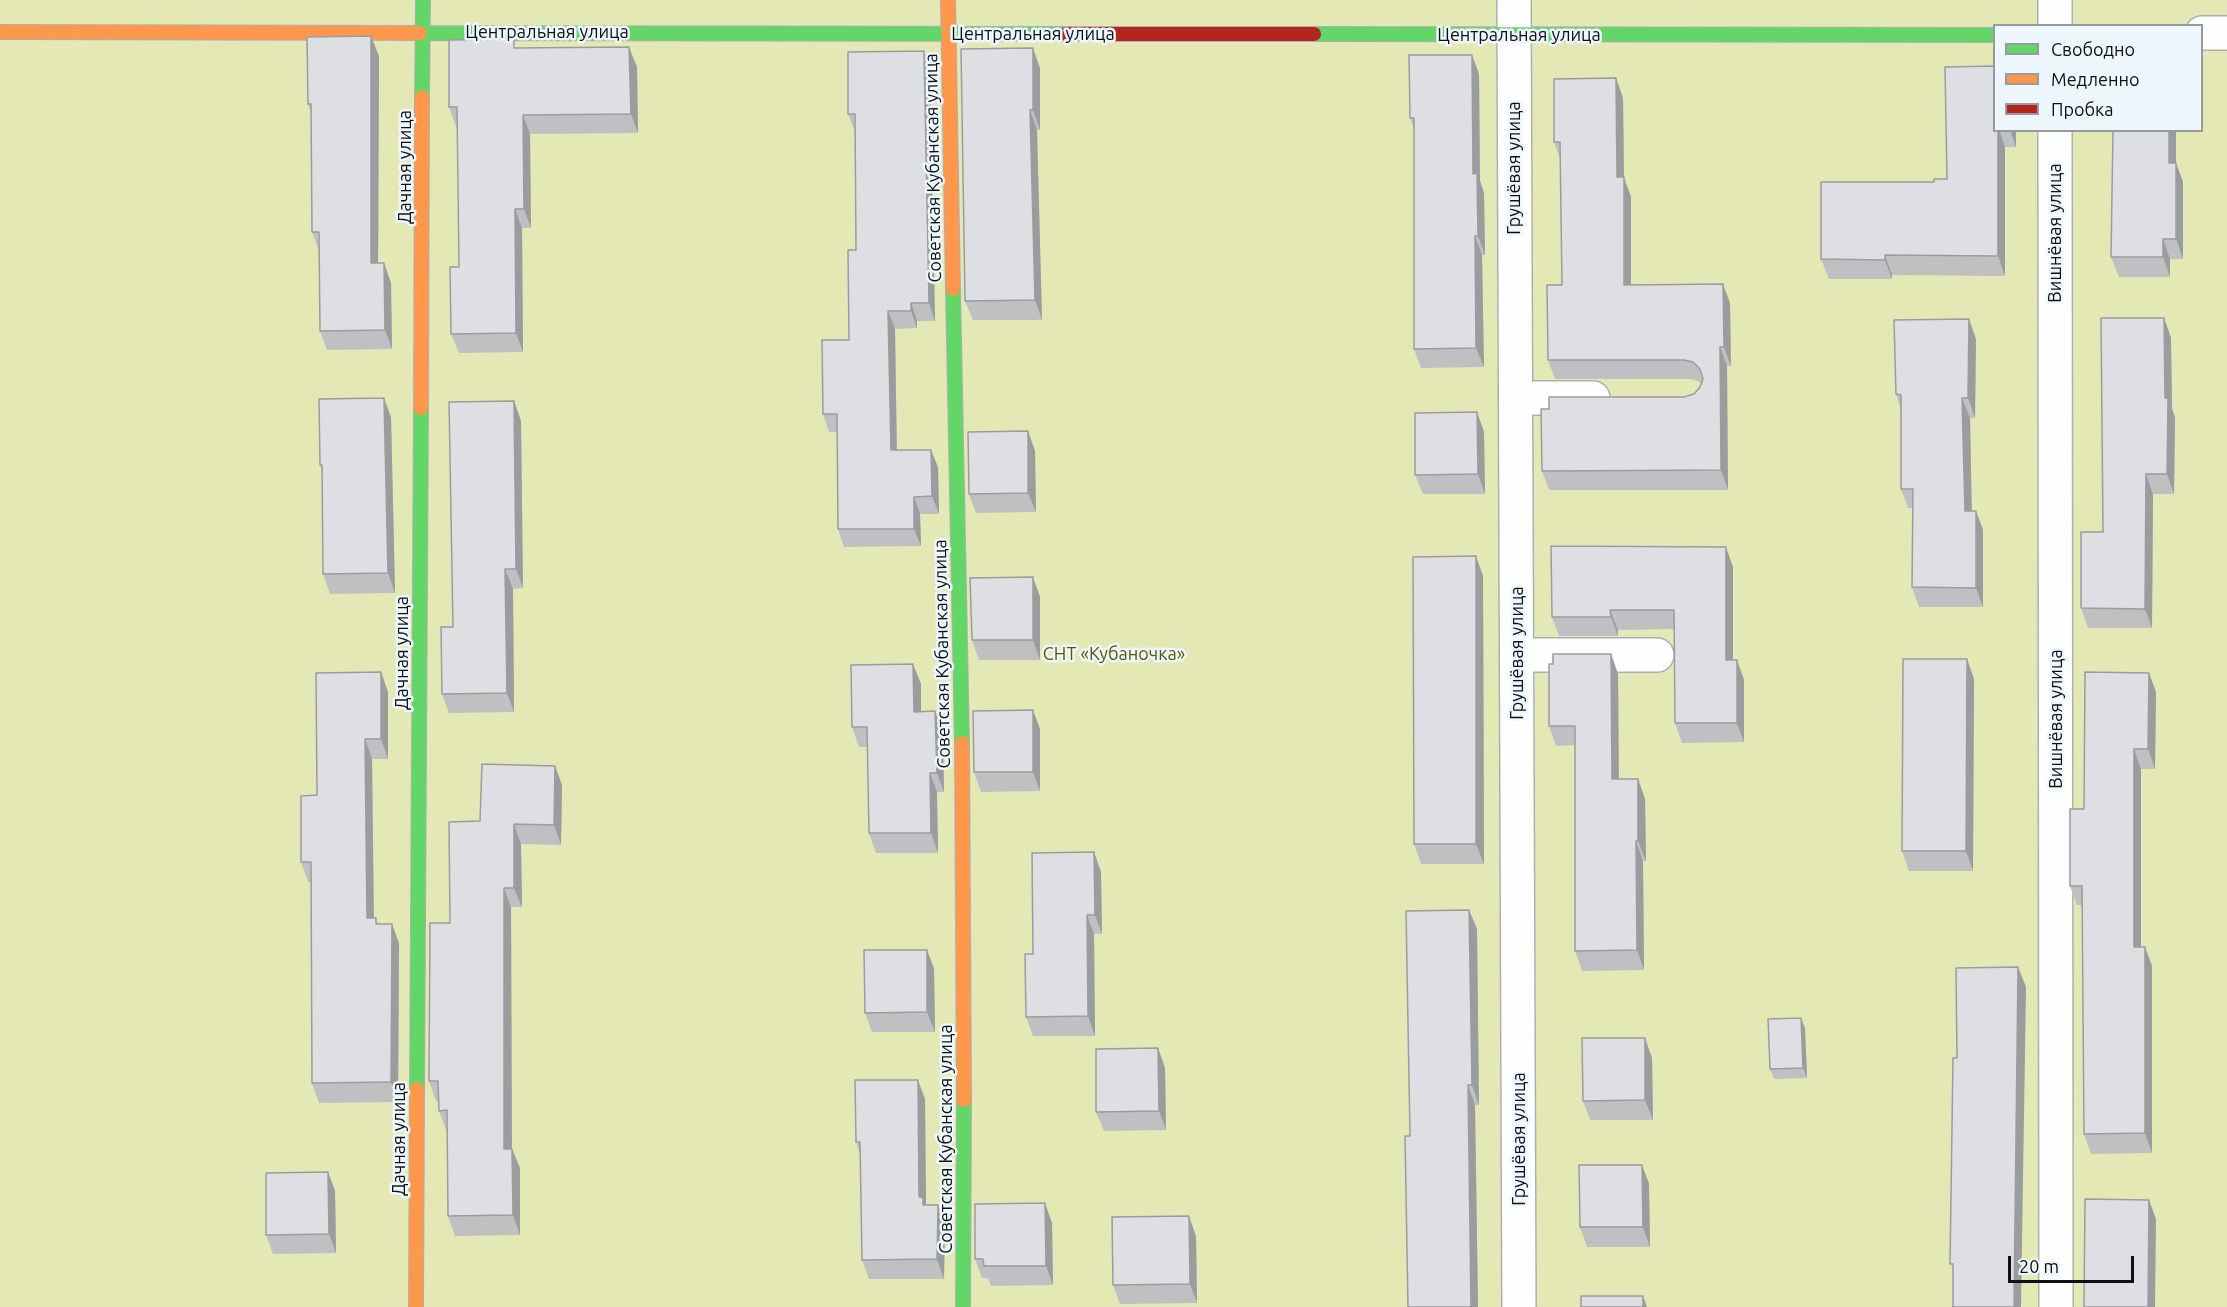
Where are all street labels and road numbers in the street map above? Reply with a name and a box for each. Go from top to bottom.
street label: Центральная улица [465,21,629,43]
street label: Центральная улица [951,23,1115,45]
street label: Центральная улица [1437,24,1601,46]
street label: Советская Кубанская улица [920,53,946,283]
street label: Грушёвая улица [1503,101,1525,235]
street label: Дачная улица [394,110,416,224]
street label: Вишнёвая улица [2044,163,2066,303]
street label: Советская Кубанская улица [929,539,955,769]
street label: Грушёвая улица [1506,586,1528,720]
street label: Дачная улица [391,596,413,710]
street label: Вишнёвая улица [2045,649,2067,789]
street label: Советская Кубанская улица [935,1024,957,1254]
street label: Грушёвая улица [1508,1072,1530,1206]
street label: Дачная улица [388,1082,410,1196]

